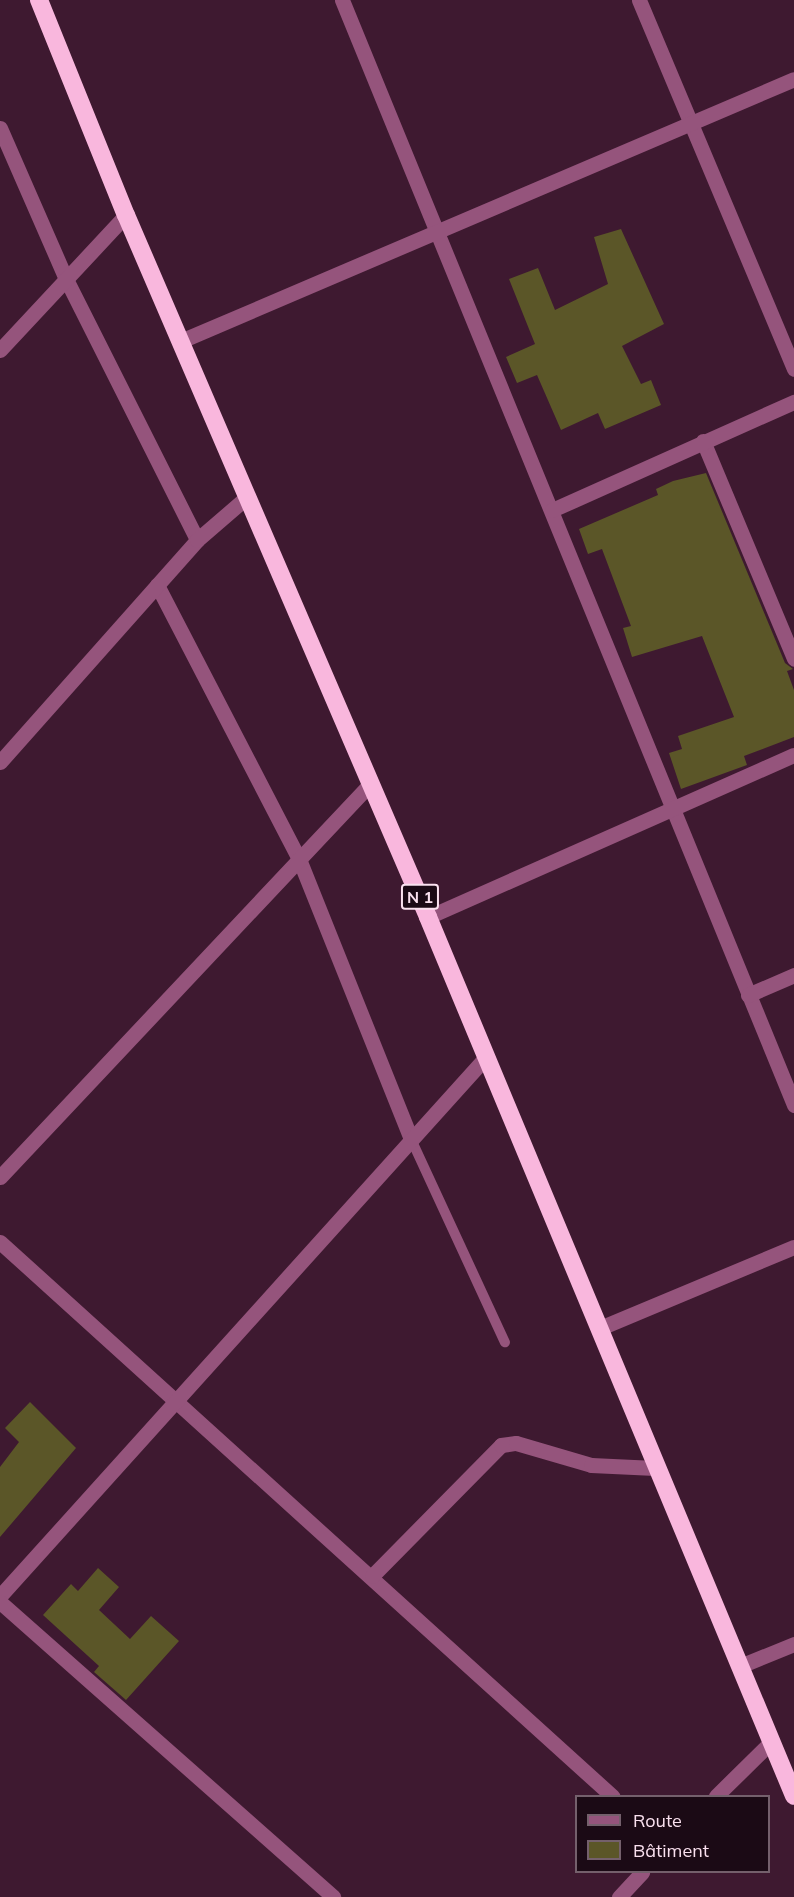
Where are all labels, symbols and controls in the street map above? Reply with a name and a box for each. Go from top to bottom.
road number: N 1 [400,884,440,910]
legend [575,1795,770,1873]
text: Route [633,1809,682,1832]
text: Bâtiment [633,1839,709,1862]

